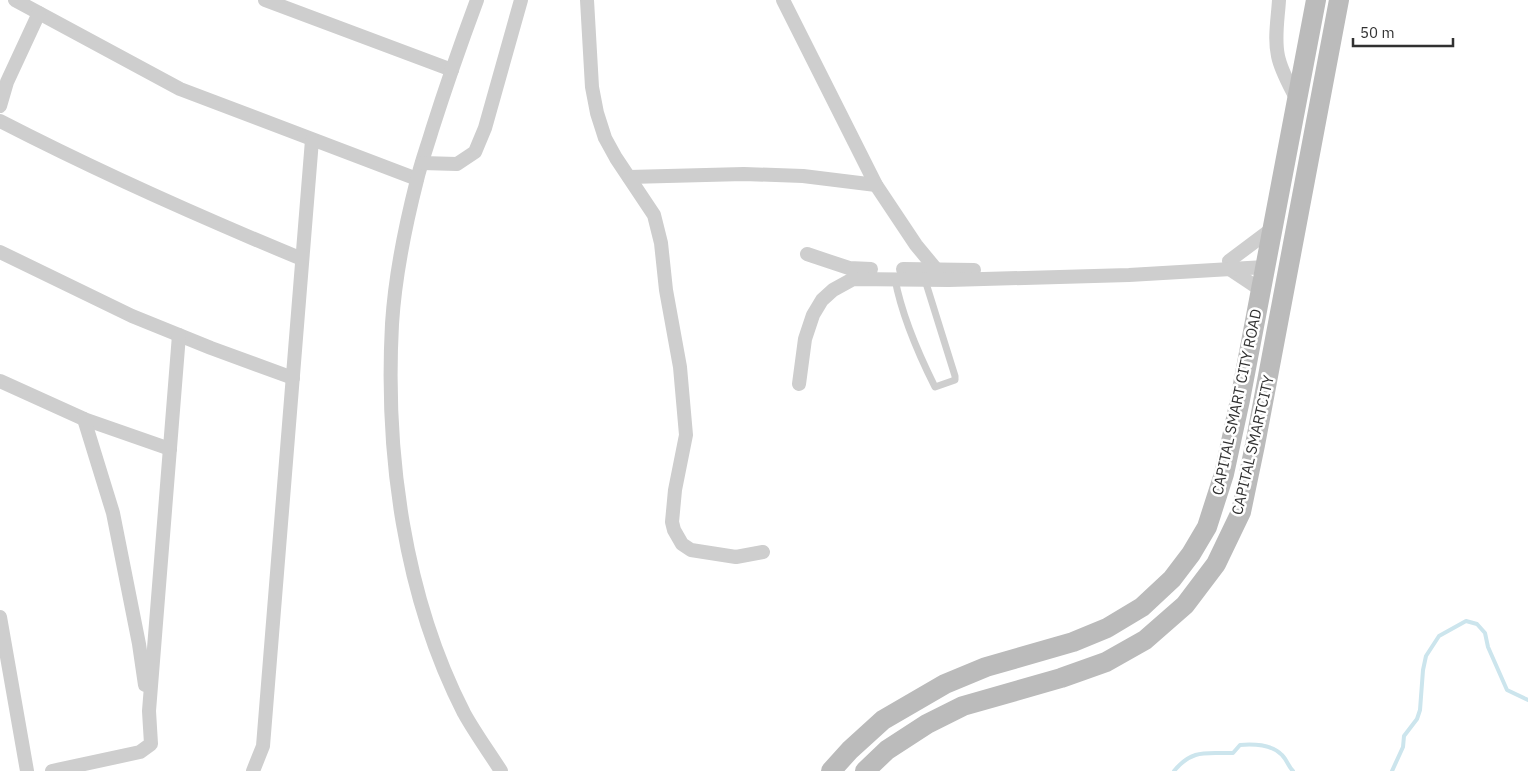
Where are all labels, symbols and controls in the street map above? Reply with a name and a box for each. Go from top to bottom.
scale bar [1353,15,1453,47]
text: 50 m [1360,23,1395,42]
street label: CAPITAL SMART CITY ROAD [1207,307,1266,497]
street label: CAPITAL SMARTCITY [1227,373,1278,517]

